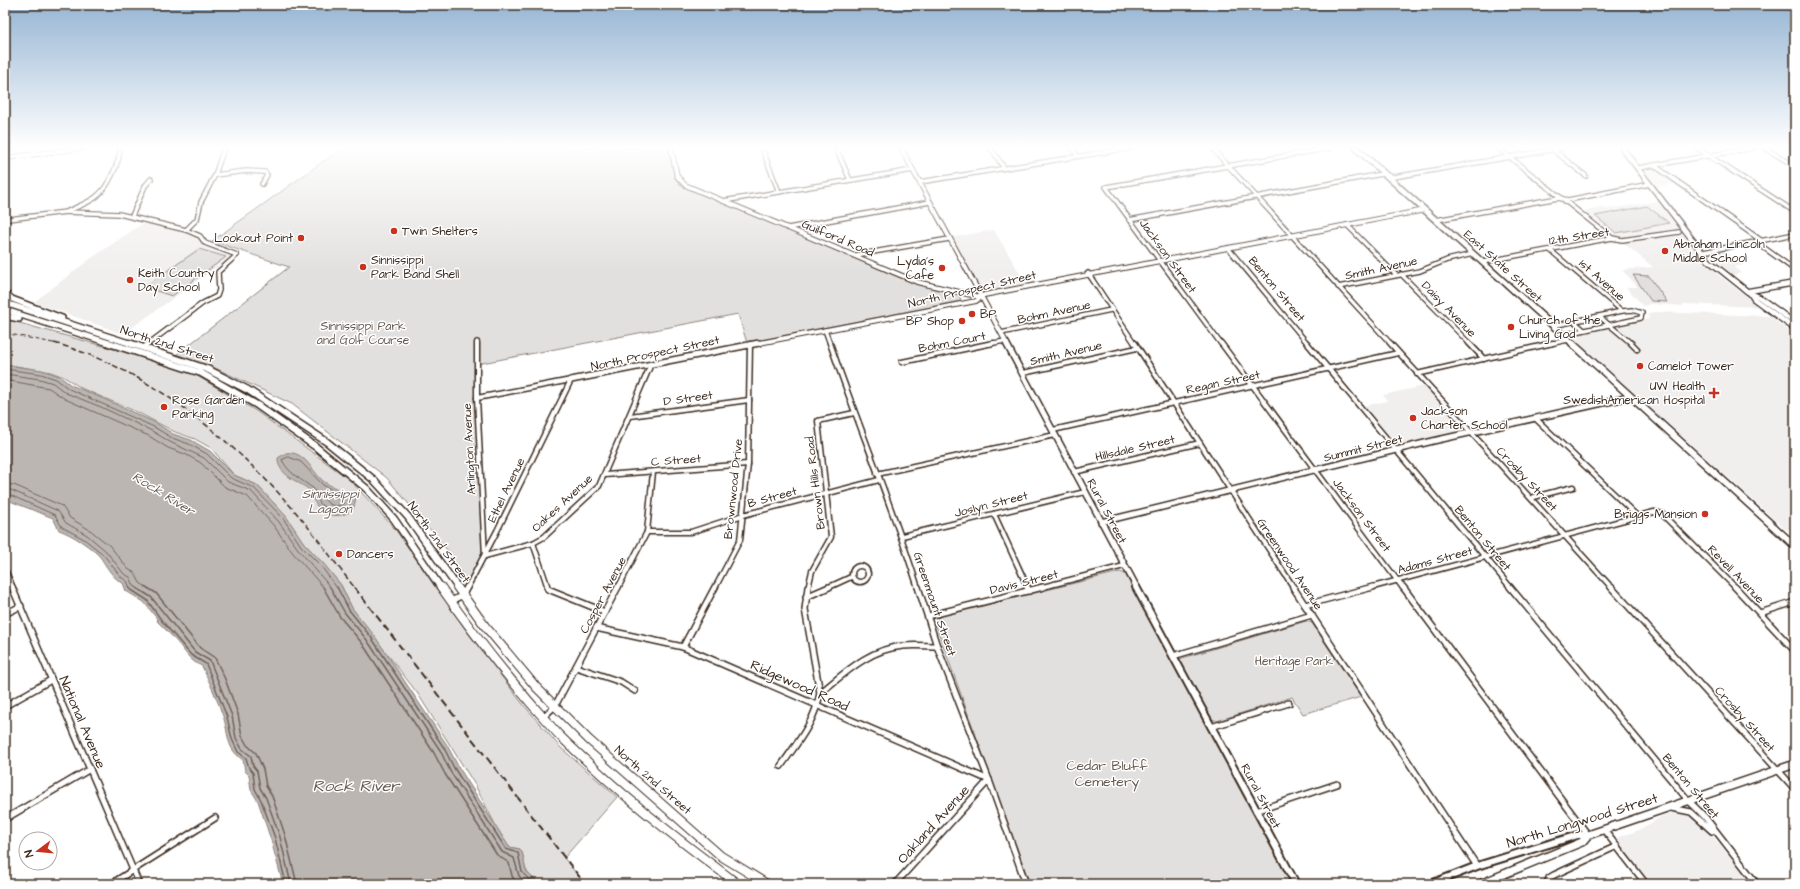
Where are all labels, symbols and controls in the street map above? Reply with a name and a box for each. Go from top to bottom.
street label: Guilford Road [799,216,877,261]
street label: Jackson Street [1135,216,1200,297]
place label: Twin Shelters [402,223,478,240]
street label: 12th Street [1548,223,1611,250]
marker: Twin Shelters [389,226,399,236]
street label: East State Street [1460,226,1546,306]
place label: Lookout Point [214,230,293,247]
marker: Lookout Point [296,233,306,243]
place label: Abraham Lincoln Middle School [1673,236,1765,267]
marker: Abraham Lincoln Middle School [1660,246,1670,256]
place label: Sinnissippi Park Band Shell [371,252,459,283]
street label: Smith Avenue [1343,252,1419,284]
place label: Lydia's Cafe [897,253,935,284]
street label: Benton Street [1244,253,1309,326]
street label: 1st Avenue [1575,256,1629,306]
marker: Sinnissippi Park Band Shell [358,262,368,272]
marker: Lydia's Cafe [937,263,947,273]
place label: Keith Country Day School [138,265,215,297]
street label: North Prospect Street [906,266,1038,313]
marker: Keith Country Day School [125,275,135,285]
street label: Daisy Avenue [1417,278,1480,342]
street label: Bohm Avenue [1016,296,1093,329]
place label: BP [980,306,997,323]
marker: BP [967,309,977,319]
place label: Church of the Living God [1519,312,1601,344]
place label: BP Shop [906,313,954,330]
marker: BP Shop [957,316,967,326]
park label: Sinnissippi Park and Golf Course [317,318,410,349]
street label: North 2nd Street [118,321,216,368]
marker: Church of the Living God [1506,322,1516,332]
street label: Bohm Court [917,328,987,357]
street label: North Prospect Street [589,332,721,375]
street label: Smith Avenue [1028,337,1104,370]
place label: Camelot Tower [1648,358,1734,375]
marker: Camelot Tower [1635,361,1645,371]
street label: Regan Street [1185,366,1262,400]
place label: UW Health SwedishAmerican Hospital [1563,378,1705,409]
street label: D Street [662,387,714,410]
marker: UW Health SwedishAmerican Hospital [1708,387,1720,399]
place label: Rose Garden Parking [172,392,244,424]
marker: Rose Garden Parking [159,402,169,412]
street label: Arlington Avenue [459,402,481,495]
place label: Jackson Charter School [1421,403,1508,434]
marker: Jackson Charter School [1408,413,1418,423]
street label: Summit Street [1322,430,1405,467]
street label: Hillsdale Street [1094,431,1177,466]
street label: Brown Hills Road [801,435,830,530]
street label: Brownwood Drive [720,438,747,540]
street label: Crosby Street [1491,443,1561,516]
street label: C Street [650,450,702,471]
street label: Ethel Avenue [483,455,530,525]
water label: Rock River [129,468,200,521]
street label: Oakes Avenue [528,470,597,536]
street label: Jackson Street [1328,475,1395,556]
street label: Rural Street [1082,476,1131,547]
street label: B Street [746,483,799,512]
water label: Sinnissippi Lagoon [302,485,360,519]
street label: Joslyn Street [952,487,1030,523]
street label: North 2nd Street [403,498,474,587]
street label: Benton Street [1450,502,1515,575]
place label: Briggs Mansion [1614,506,1697,524]
marker: Briggs Mansion [1700,509,1710,519]
street label: Greenwood Avenue [1253,515,1327,614]
street label: Revell Avenue [1703,541,1768,608]
street label: Adams Street [1396,542,1475,579]
place label: Dancers [347,546,394,563]
marker: Dancers [334,549,344,559]
street label: Greenmount Street [909,550,960,658]
street label: Cosper Avenue [576,553,631,637]
street label: Davis Street [988,566,1060,599]
park label: Heritage Park [1255,653,1334,671]
street label: Ridgewood Road [747,655,852,717]
street label: National Avenue [54,673,111,772]
street label: Crosby Street [1710,683,1779,757]
street label: North 2nd Street [610,742,695,819]
street label: Benton Street [1658,750,1723,823]
park label: Cedar Bluff Cemetery [1066,756,1148,792]
street label: Rural Street [1236,761,1285,832]
water label: Rock River [313,775,401,797]
street label: Oakland Avenue [893,781,975,868]
street label: North Longwood Street [1504,788,1661,854]
north arrow [18,831,58,871]
text: N [21,848,37,859]

